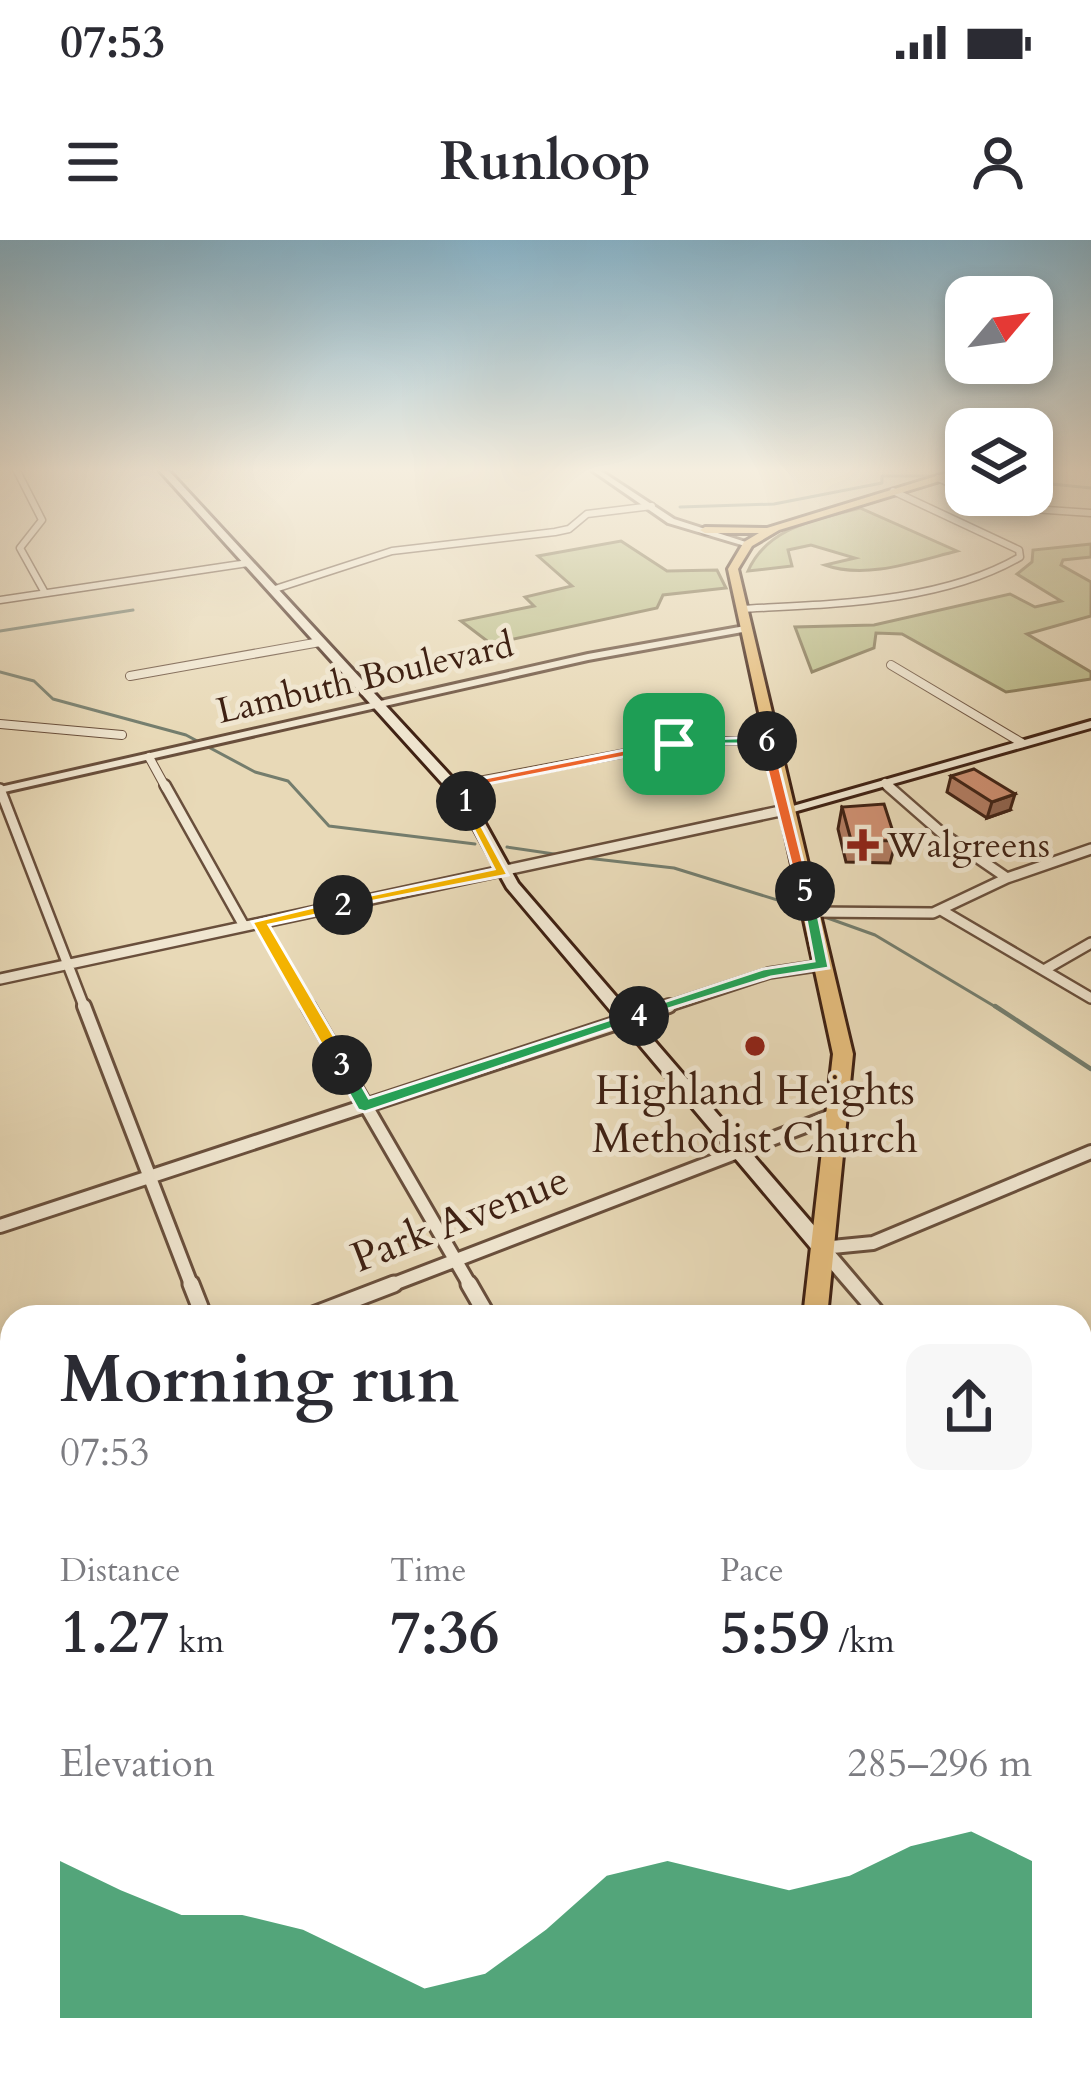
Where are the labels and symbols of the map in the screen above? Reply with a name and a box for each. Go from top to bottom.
north arrow [945,276,1053,384]
street label: Lambuth Boulevard [212,620,518,736]
pin [623,693,725,795]
pin: 6 [737,711,797,771]
pin: 1 [436,771,496,831]
place label: Walgreens [886,821,1050,870]
marker: Walgreens [850,832,876,858]
pin: 5 [775,861,835,921]
pin: 2 [313,875,373,935]
pin: 4 [609,986,669,1046]
marker: Highland Heights Methodist Church [742,1033,768,1059]
pin: 3 [312,1035,372,1095]
place label: Highland Heights Methodist Church [592,1062,918,1167]
street label: Park Avenue [343,1151,577,1287]

